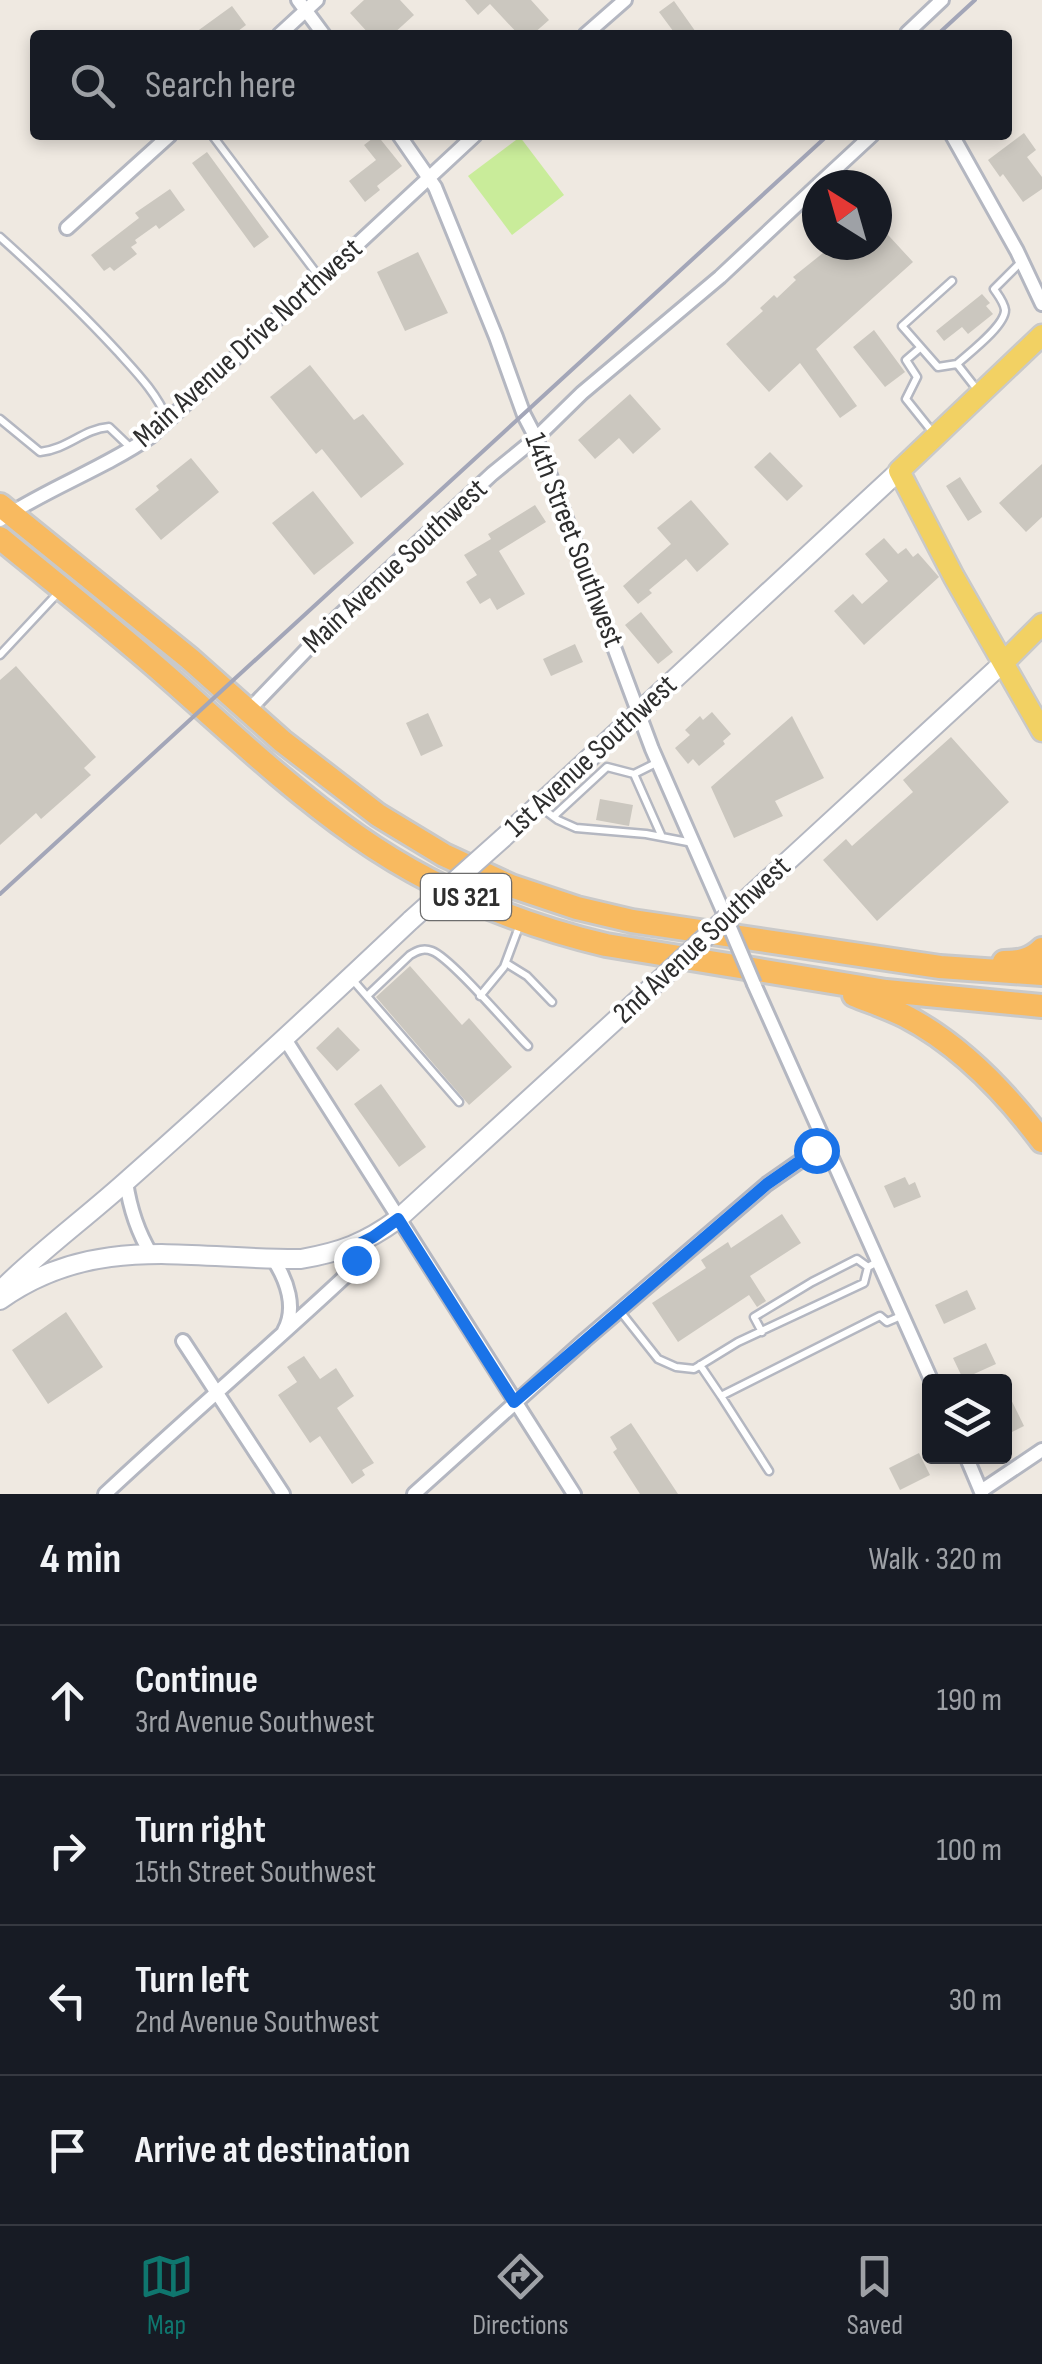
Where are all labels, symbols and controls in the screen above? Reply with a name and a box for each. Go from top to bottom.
search box [30,30,1012,140]
icon: search [65,58,120,113]
text: Search here [145,63,296,108]
north arrow [802,170,892,260]
street label: Main Avenue Drive Northwest [126,231,370,455]
street label: 14th Street Southwest [517,428,631,652]
street label: Main Avenue Southwest [295,471,495,661]
street label: 1st Avenue Southwest [498,667,684,845]
street label: 2nd Avenue Southwest [606,849,798,1031]
road number: US 321 [421,874,511,920]
route start [794,1128,840,1174]
route end [334,1238,380,1284]
map controls [922,1374,1012,1464]
button: layers [922,1374,1012,1464]
text: 4 min [40,1534,121,1585]
text: Walk · 320 m [868,1540,1002,1579]
text: Continue [135,1658,258,1703]
icon: ahead [40,1673,95,1728]
text: 190 m [937,1681,1002,1720]
text: 3rd Avenue Southwest [135,1703,375,1742]
text: Turn right [135,1808,266,1853]
icon: right [40,1823,95,1878]
text: 100 m [937,1831,1002,1870]
text: 15th Street Southwest [135,1853,376,1892]
text: Turn left [135,1958,249,2003]
icon: left [40,1973,95,2028]
text: 30 m [949,1981,1002,2020]
text: 2nd Avenue Southwest [135,2003,379,2042]
icon: arrive [40,2123,95,2178]
text: Arrive at destination [135,2128,410,2173]
tab: Map [139,2249,194,2342]
tab: Directions [472,2249,569,2342]
tab: Saved [847,2249,903,2342]

